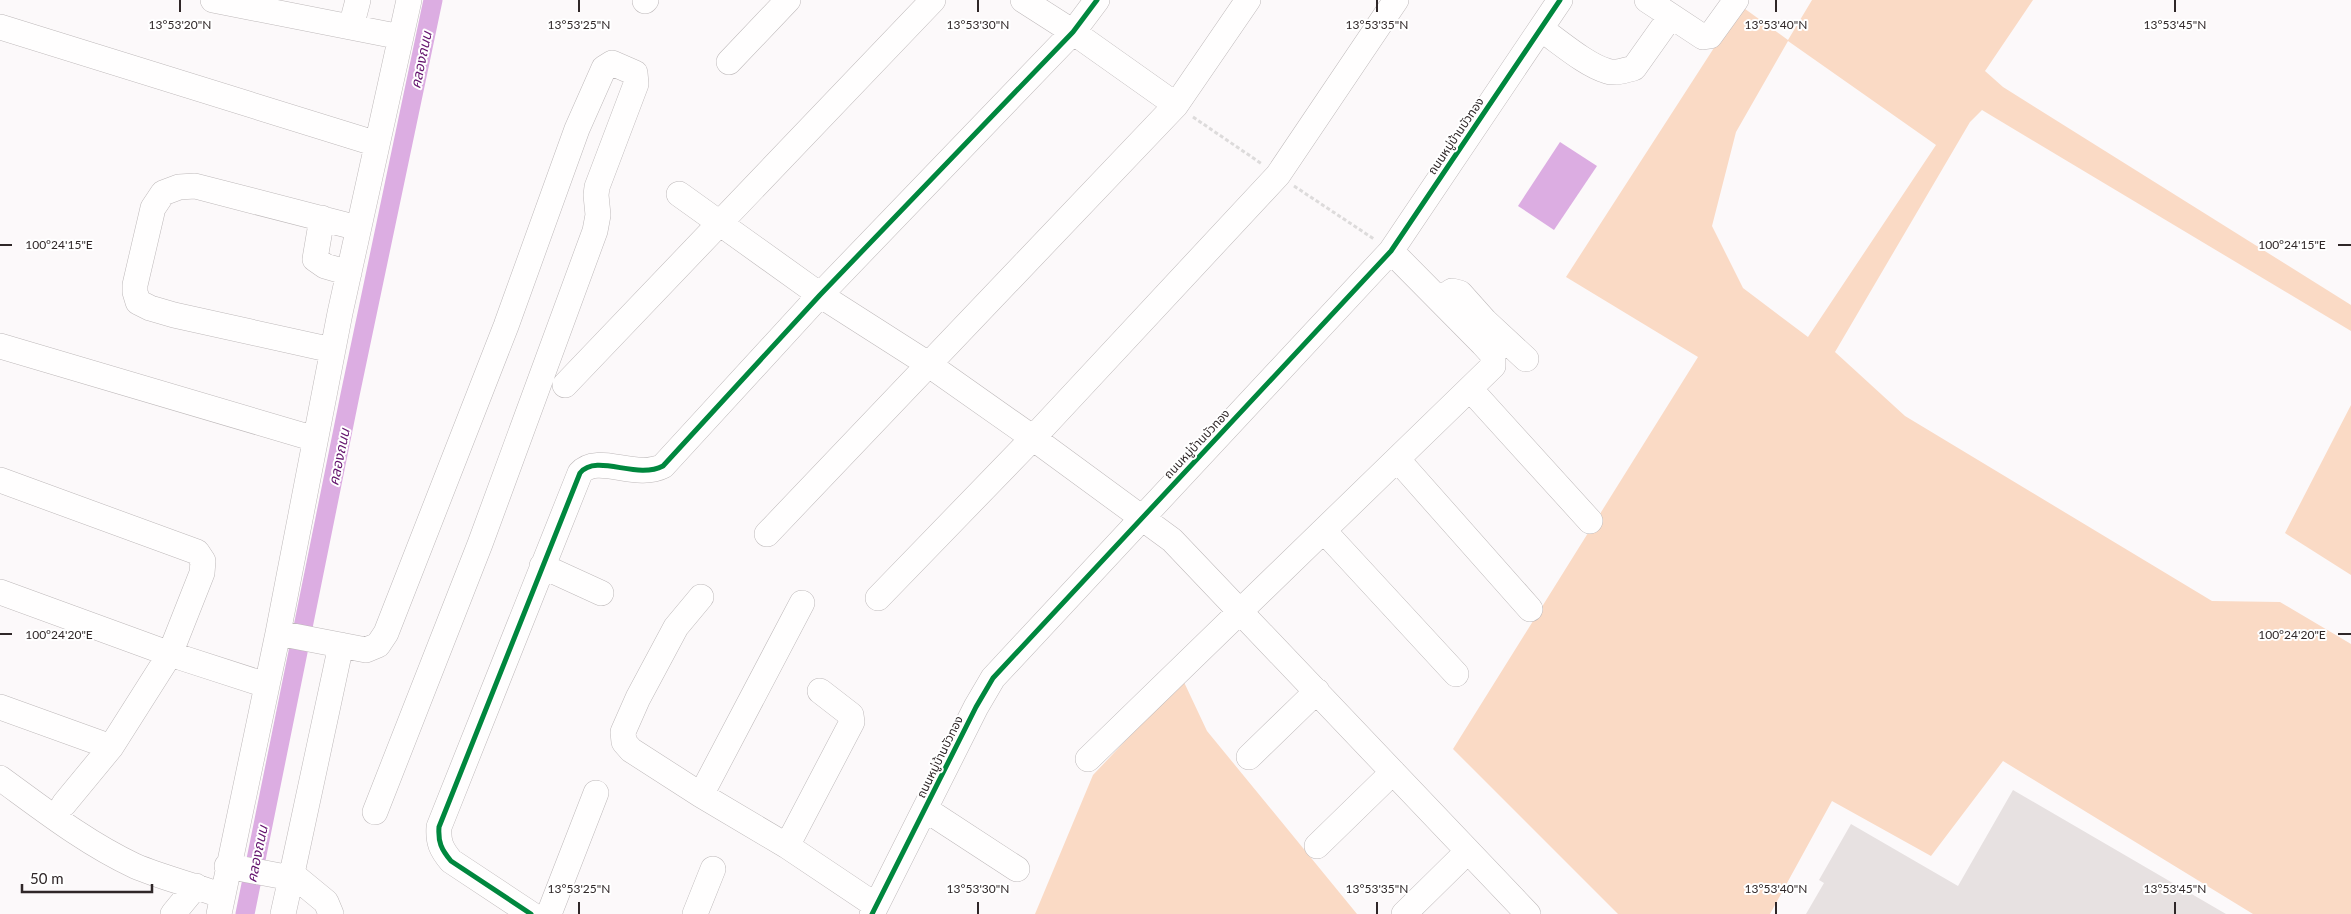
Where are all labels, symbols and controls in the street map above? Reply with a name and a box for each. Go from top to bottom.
text: 13°53'20"N [149,17,211,32]
text: 13°53'25"N [548,17,610,32]
text: 13°53'30"N [947,17,1009,32]
text: 13°53'35"N [1346,17,1408,32]
text: 13°53'40"N [1745,17,1807,32]
text: 13°53'45"N [2144,17,2206,32]
water label: คลองถนน [406,29,435,90]
street label: ถนนหมู่บ้านบัวทอง [1424,94,1487,177]
text: 100°24'15"E [25,237,93,252]
text: 100°24'15"E [2258,237,2326,252]
street label: ถนนหมู่บ้านบัวทอง [1161,406,1233,482]
water label: คลองถนน [324,426,353,487]
text: 100°24'20"E [25,627,93,642]
text: 100°24'20"E [2258,627,2326,642]
street label: ถนนหมู่บ้านบัวทอง [913,713,966,800]
water label: คลองถนน [242,823,271,884]
scale bar [22,862,152,894]
text: 50 m [30,869,64,887]
text: 13°53'25"N [548,881,610,896]
text: 13°53'30"N [947,881,1009,896]
text: 13°53'35"N [1346,881,1408,896]
text: 13°53'40"N [1745,881,1807,896]
text: 13°53'45"N [2144,881,2206,896]

